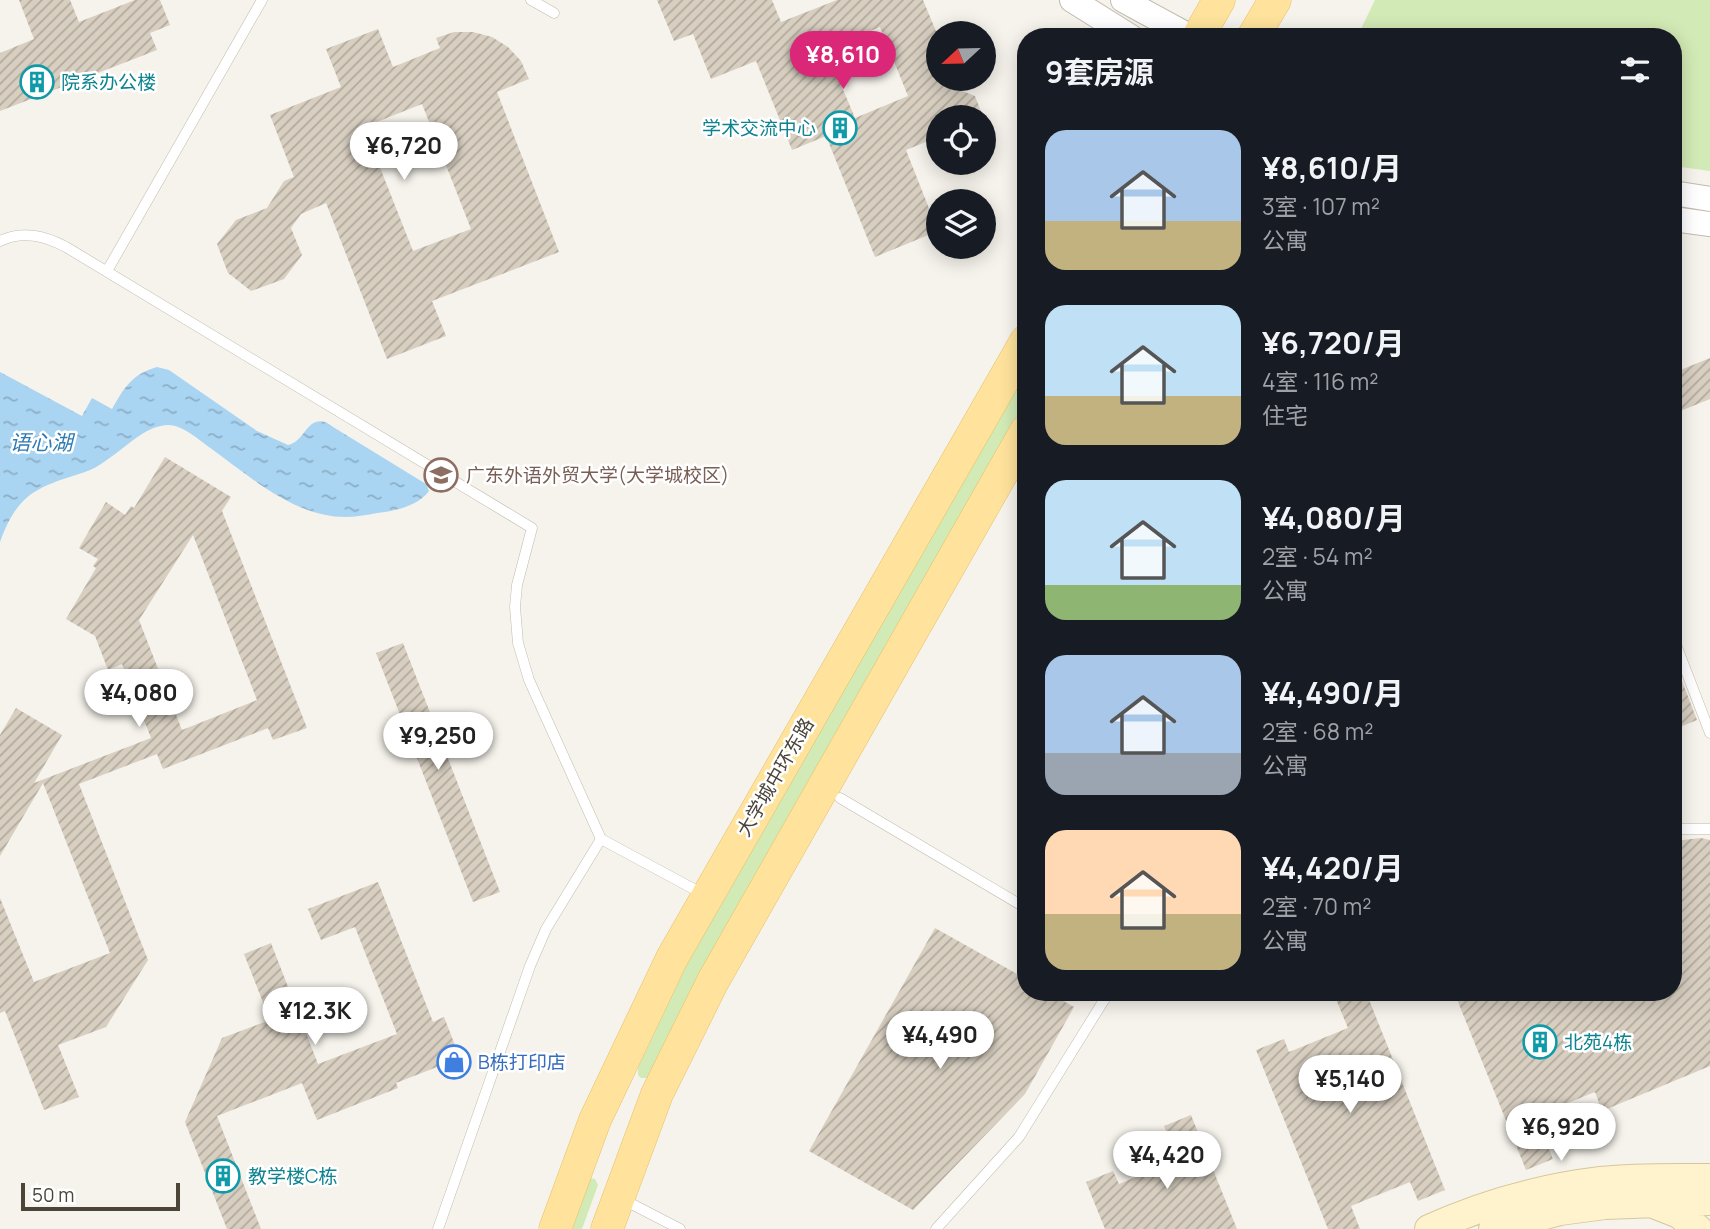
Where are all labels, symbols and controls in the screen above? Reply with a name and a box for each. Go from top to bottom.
north arrow [926,21,996,91]
map controls [926,21,996,259]
pin: ¥8,610 [786,32,900,91]
text: ¥8,610 [806,38,880,70]
text: 9套房源 [1045,51,1154,92]
icon: filters [1616,51,1654,89]
building icon: 院系办公楼 [18,63,56,101]
place label: 院系办公楼 [61,69,156,95]
button: locate [926,105,996,175]
building icon: 学术交流中心 [821,109,859,147]
place label: 学术交流中心 [702,115,816,141]
pin: ¥6,720 [347,122,461,182]
text: ¥6,720 [366,129,442,161]
text: ¥8,610/月 [1262,147,1402,188]
icon: home [1101,158,1185,242]
button: layers [926,189,996,259]
text: 3室 · 107 m² [1262,190,1380,222]
text: 公寓 [1262,224,1308,256]
text: ¥6,720/月 [1262,322,1405,363]
icon: home [1101,333,1185,417]
text: 4室 · 116 m² [1262,365,1378,397]
text: 住宅 [1262,399,1308,431]
water label: 语心湖 [10,428,75,456]
school or university icon: 广东外语外贸大学(大学城校区) [422,456,460,494]
place label: 广东外语外贸大学(大学城校区) [466,462,729,488]
text: ¥4,080/月 [1262,497,1406,538]
icon: home [1101,508,1185,592]
text: 2室 · 54 m² [1262,540,1373,572]
text: 公寓 [1262,574,1308,606]
pin: ¥4,080 [82,670,196,729]
text: ¥4,490/月 [1262,672,1404,713]
text: ¥4,080 [100,676,178,708]
icon: home [1101,683,1185,767]
pin: ¥9,250 [381,712,495,772]
street label: 大学城中环东路 [730,713,820,841]
text: 2室 · 68 m² [1262,715,1373,747]
text: ¥9,250 [399,719,477,751]
text: 公寓 [1262,749,1308,781]
text: ¥4,420/月 [1262,847,1404,888]
icon: home [1101,858,1185,942]
text: 2室 · 70 m² [1262,890,1371,922]
text: 公寓 [1262,924,1308,956]
pin: ¥12.3K [258,988,372,1047]
text: ¥12.3K [278,994,352,1026]
pin: ¥4,490 [883,1012,997,1071]
text: ¥4,490 [902,1018,978,1050]
building icon: 北苑4栋 [1521,1023,1559,1061]
place label: 北苑4栋 [1564,1029,1632,1055]
shop icon: B栋打印店 [435,1043,473,1081]
place label: B栋打印店 [478,1049,566,1075]
pin: ¥5,140 [1293,1056,1407,1115]
text: ¥5,140 [1315,1062,1385,1094]
pin: ¥6,920 [1504,1104,1618,1163]
text: ¥6,920 [1522,1110,1600,1142]
pin: ¥4,420 [1110,1132,1224,1191]
text: ¥4,420 [1129,1138,1205,1170]
building icon: 教学楼C栋 [204,1157,242,1195]
place label: 教学楼C栋 [248,1163,338,1189]
scale bar [21,1180,180,1212]
text: 50 m [32,1182,74,1208]

